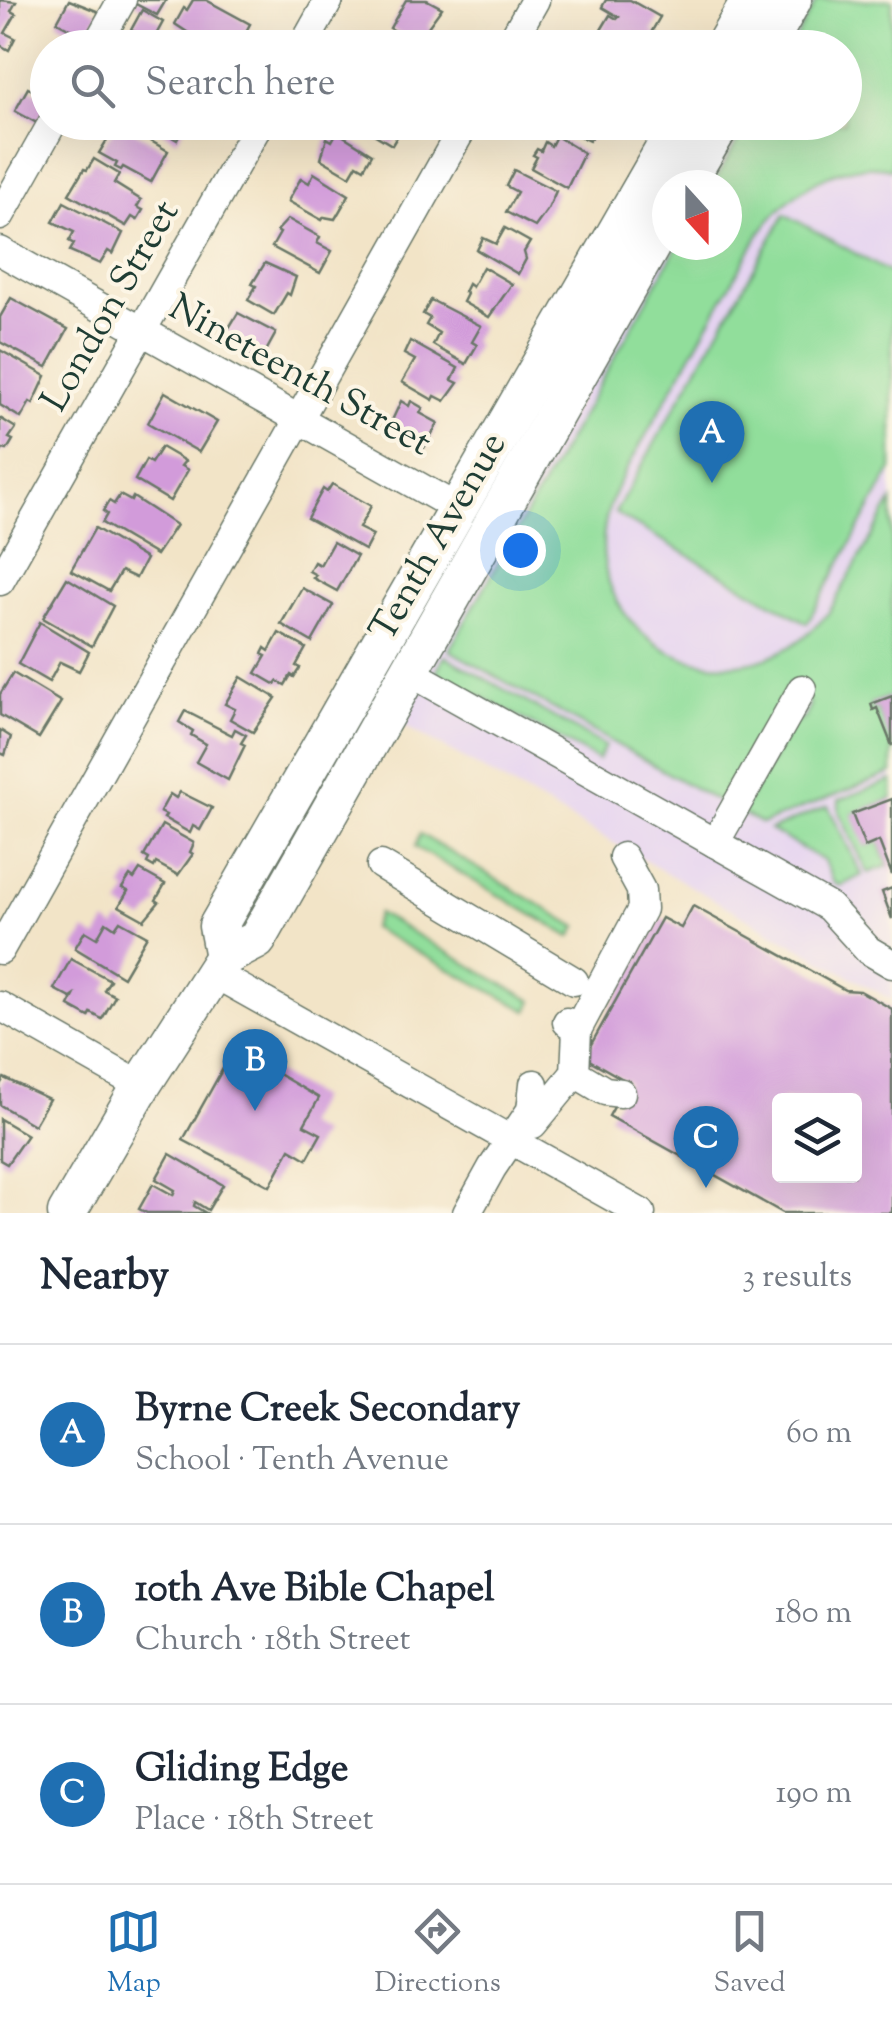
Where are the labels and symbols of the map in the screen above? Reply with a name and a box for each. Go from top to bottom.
north arrow [652,170,742,260]
street label: London Street [30,191,194,423]
street label: Nineteenth Street [158,282,440,472]
pin: A [680,400,744,483]
street label: Tenth Avenue [358,423,522,653]
your location [495,525,546,576]
pin: B [222,1028,288,1111]
pin: C [674,1106,738,1188]

